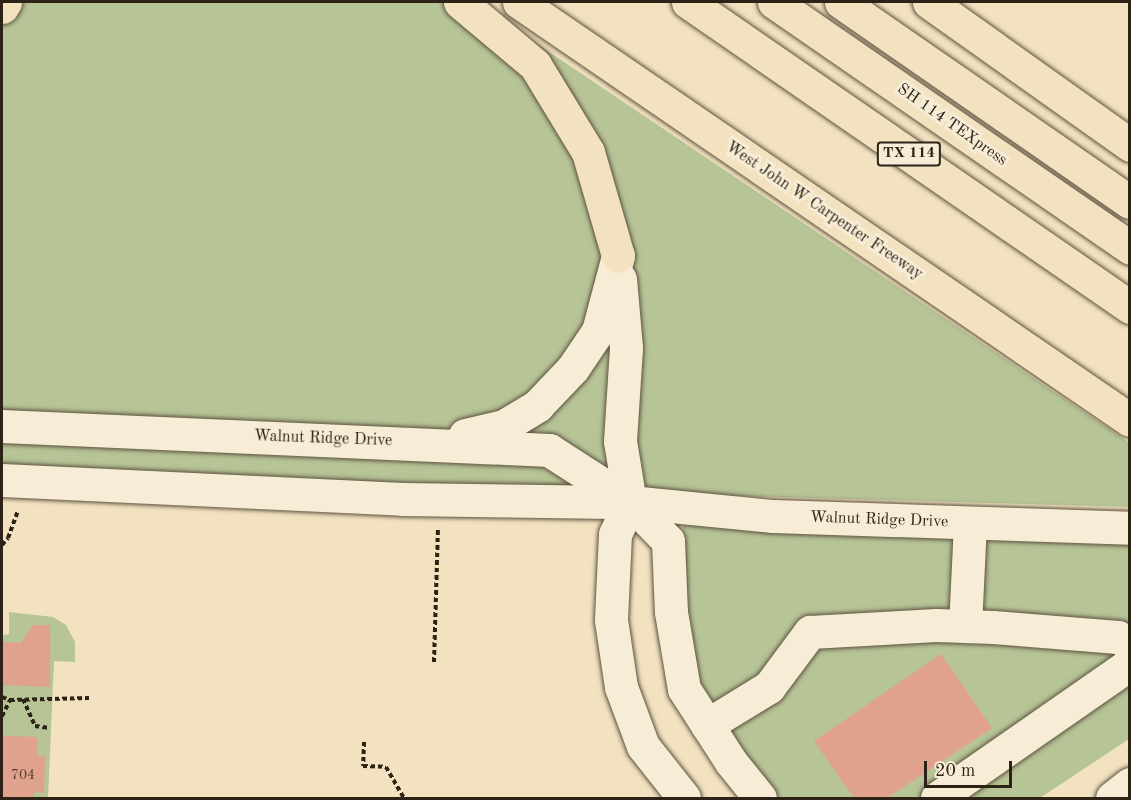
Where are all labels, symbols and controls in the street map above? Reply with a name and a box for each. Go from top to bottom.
street label: SH 114 TEXpress [893,80,1011,170]
street label: West John W Carpenter Freeway [722,138,926,284]
road number: TX 114 [876,142,942,166]
street label: Walnut Ridge Drive [254,427,392,451]
street label: Walnut Ridge Drive [810,508,948,532]
scale bar [927,749,1016,787]
text: 20 m [935,762,975,780]
house number: 704 [11,767,35,783]

